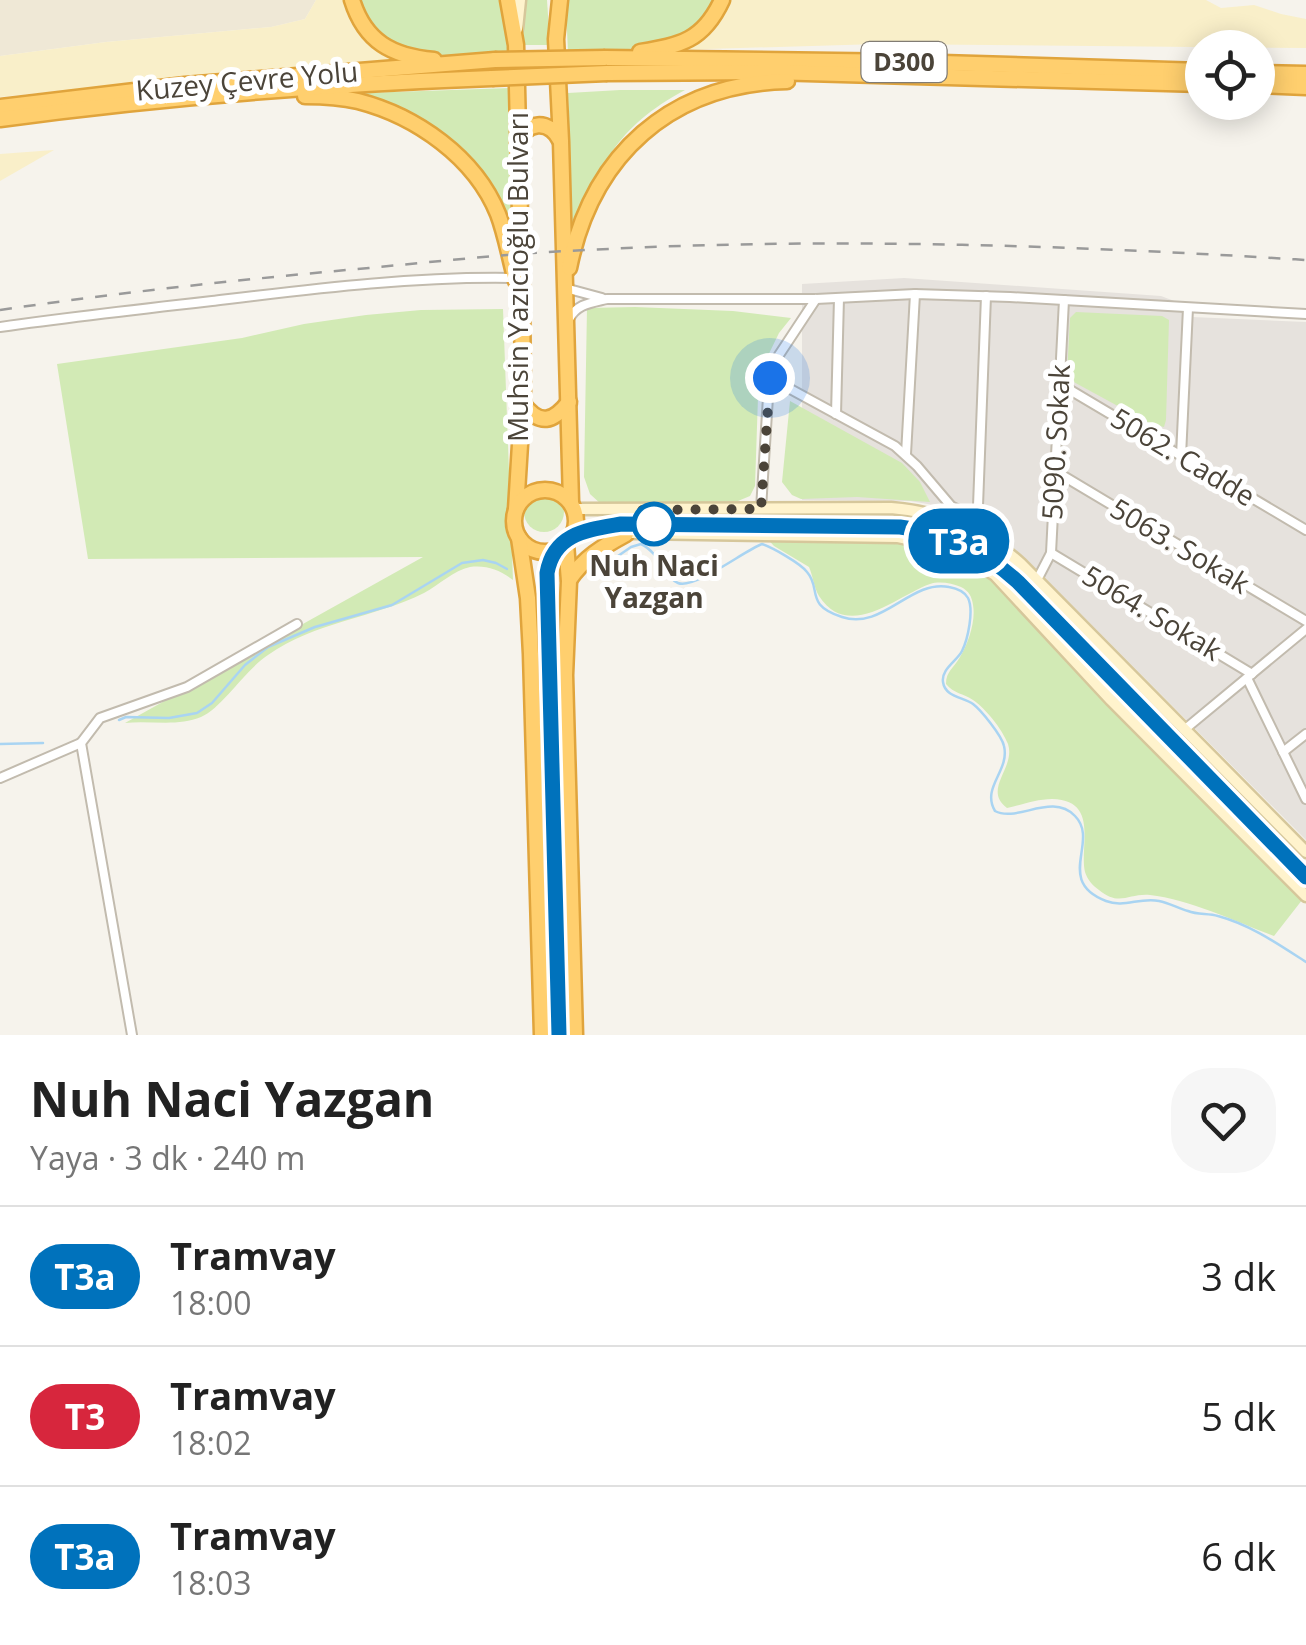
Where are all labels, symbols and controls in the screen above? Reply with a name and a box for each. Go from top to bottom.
map controls [1185,30,1275,120]
button: locate [1185,30,1275,120]
road number: D300 [862,42,946,82]
street label: Kuzey Çevre Yolu [134,51,360,109]
street label: Muhsin Yazıcıoğlu Bulvarı [498,112,536,442]
your location [745,353,795,403]
street label: 5090. Sokak [1032,363,1078,521]
street label: 5062. Cadde [1104,398,1263,514]
street label: 5063. Sokak [1104,489,1257,602]
marker: Nuh Naci Yazgan [633,503,675,545]
line badge: T3a [902,508,1016,574]
text: T3a [928,518,990,565]
place label: Nuh Naci Yazgan [589,546,719,616]
street label: 5064. Sokak [1076,556,1229,669]
text: Nuh Naci Yazgan [30,1066,434,1131]
button: heart [1171,1068,1276,1173]
text: Yaya · 3 dk · 240 m [30,1136,305,1179]
text: Tramvay [170,1229,336,1281]
text: 3 dk [1201,1250,1276,1302]
text: T3a [54,1253,116,1300]
text: 18:00 [170,1281,252,1324]
text: Tramvay [170,1369,336,1421]
text: 5 dk [1201,1390,1276,1442]
text: T3 [65,1393,105,1440]
text: 18:02 [170,1421,252,1464]
text: Tramvay [170,1509,336,1561]
text: 6 dk [1201,1530,1276,1582]
text: T3a [54,1533,116,1580]
text: 18:03 [170,1561,252,1604]

